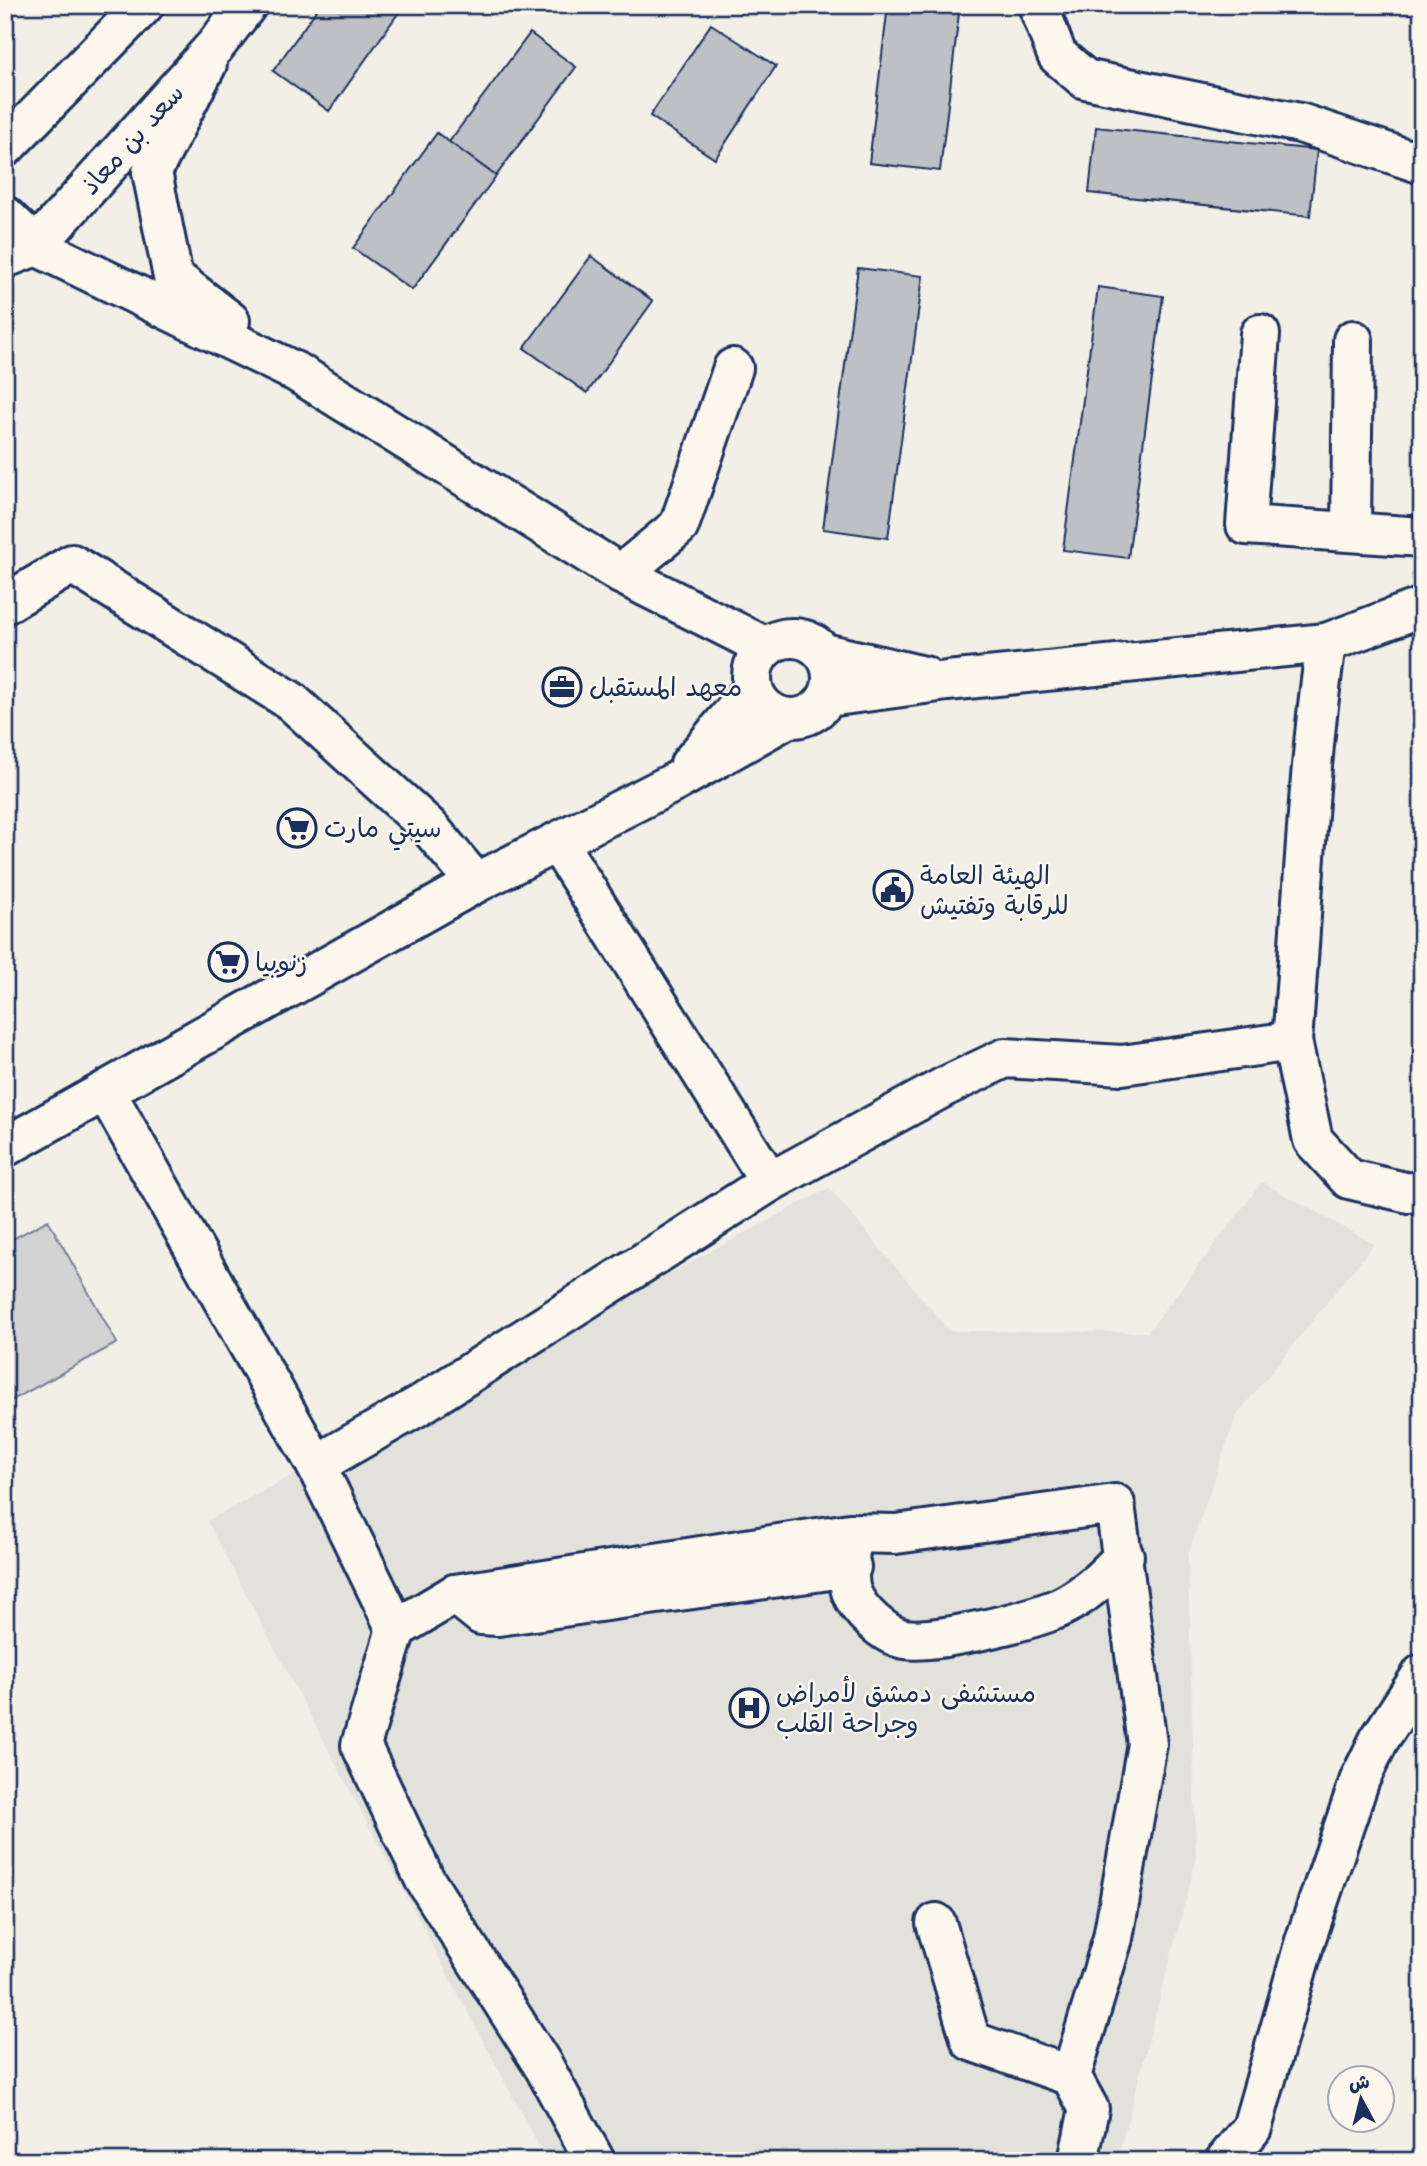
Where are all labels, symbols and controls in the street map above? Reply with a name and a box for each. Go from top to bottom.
street label: سعد بن معاذ [75,78,190,201]
office icon: معهد المستقبل [541,666,583,708]
place label: معهد المستقبل [589,673,742,703]
supermarket icon: سيتي مارت [276,807,318,849]
place label: سيتي مارت [324,814,442,851]
place label: الهيئة العامة للرقابة وتفتيش [920,861,1069,921]
public building icon: الهيئة العامة للرقابة وتفتيش [872,869,914,911]
supermarket icon: زنوبيا [207,941,249,983]
place label: زنوبيا [255,948,307,978]
place label: مستشفى دمشق لأمراض وجراحة القلب [776,1675,1036,1739]
hospital icon: مستشفى دمشق لأمراض وجراحة القلب [728,1687,770,1729]
north arrow [1326,2064,1396,2134]
text: ش [1347,2071,1371,2095]

